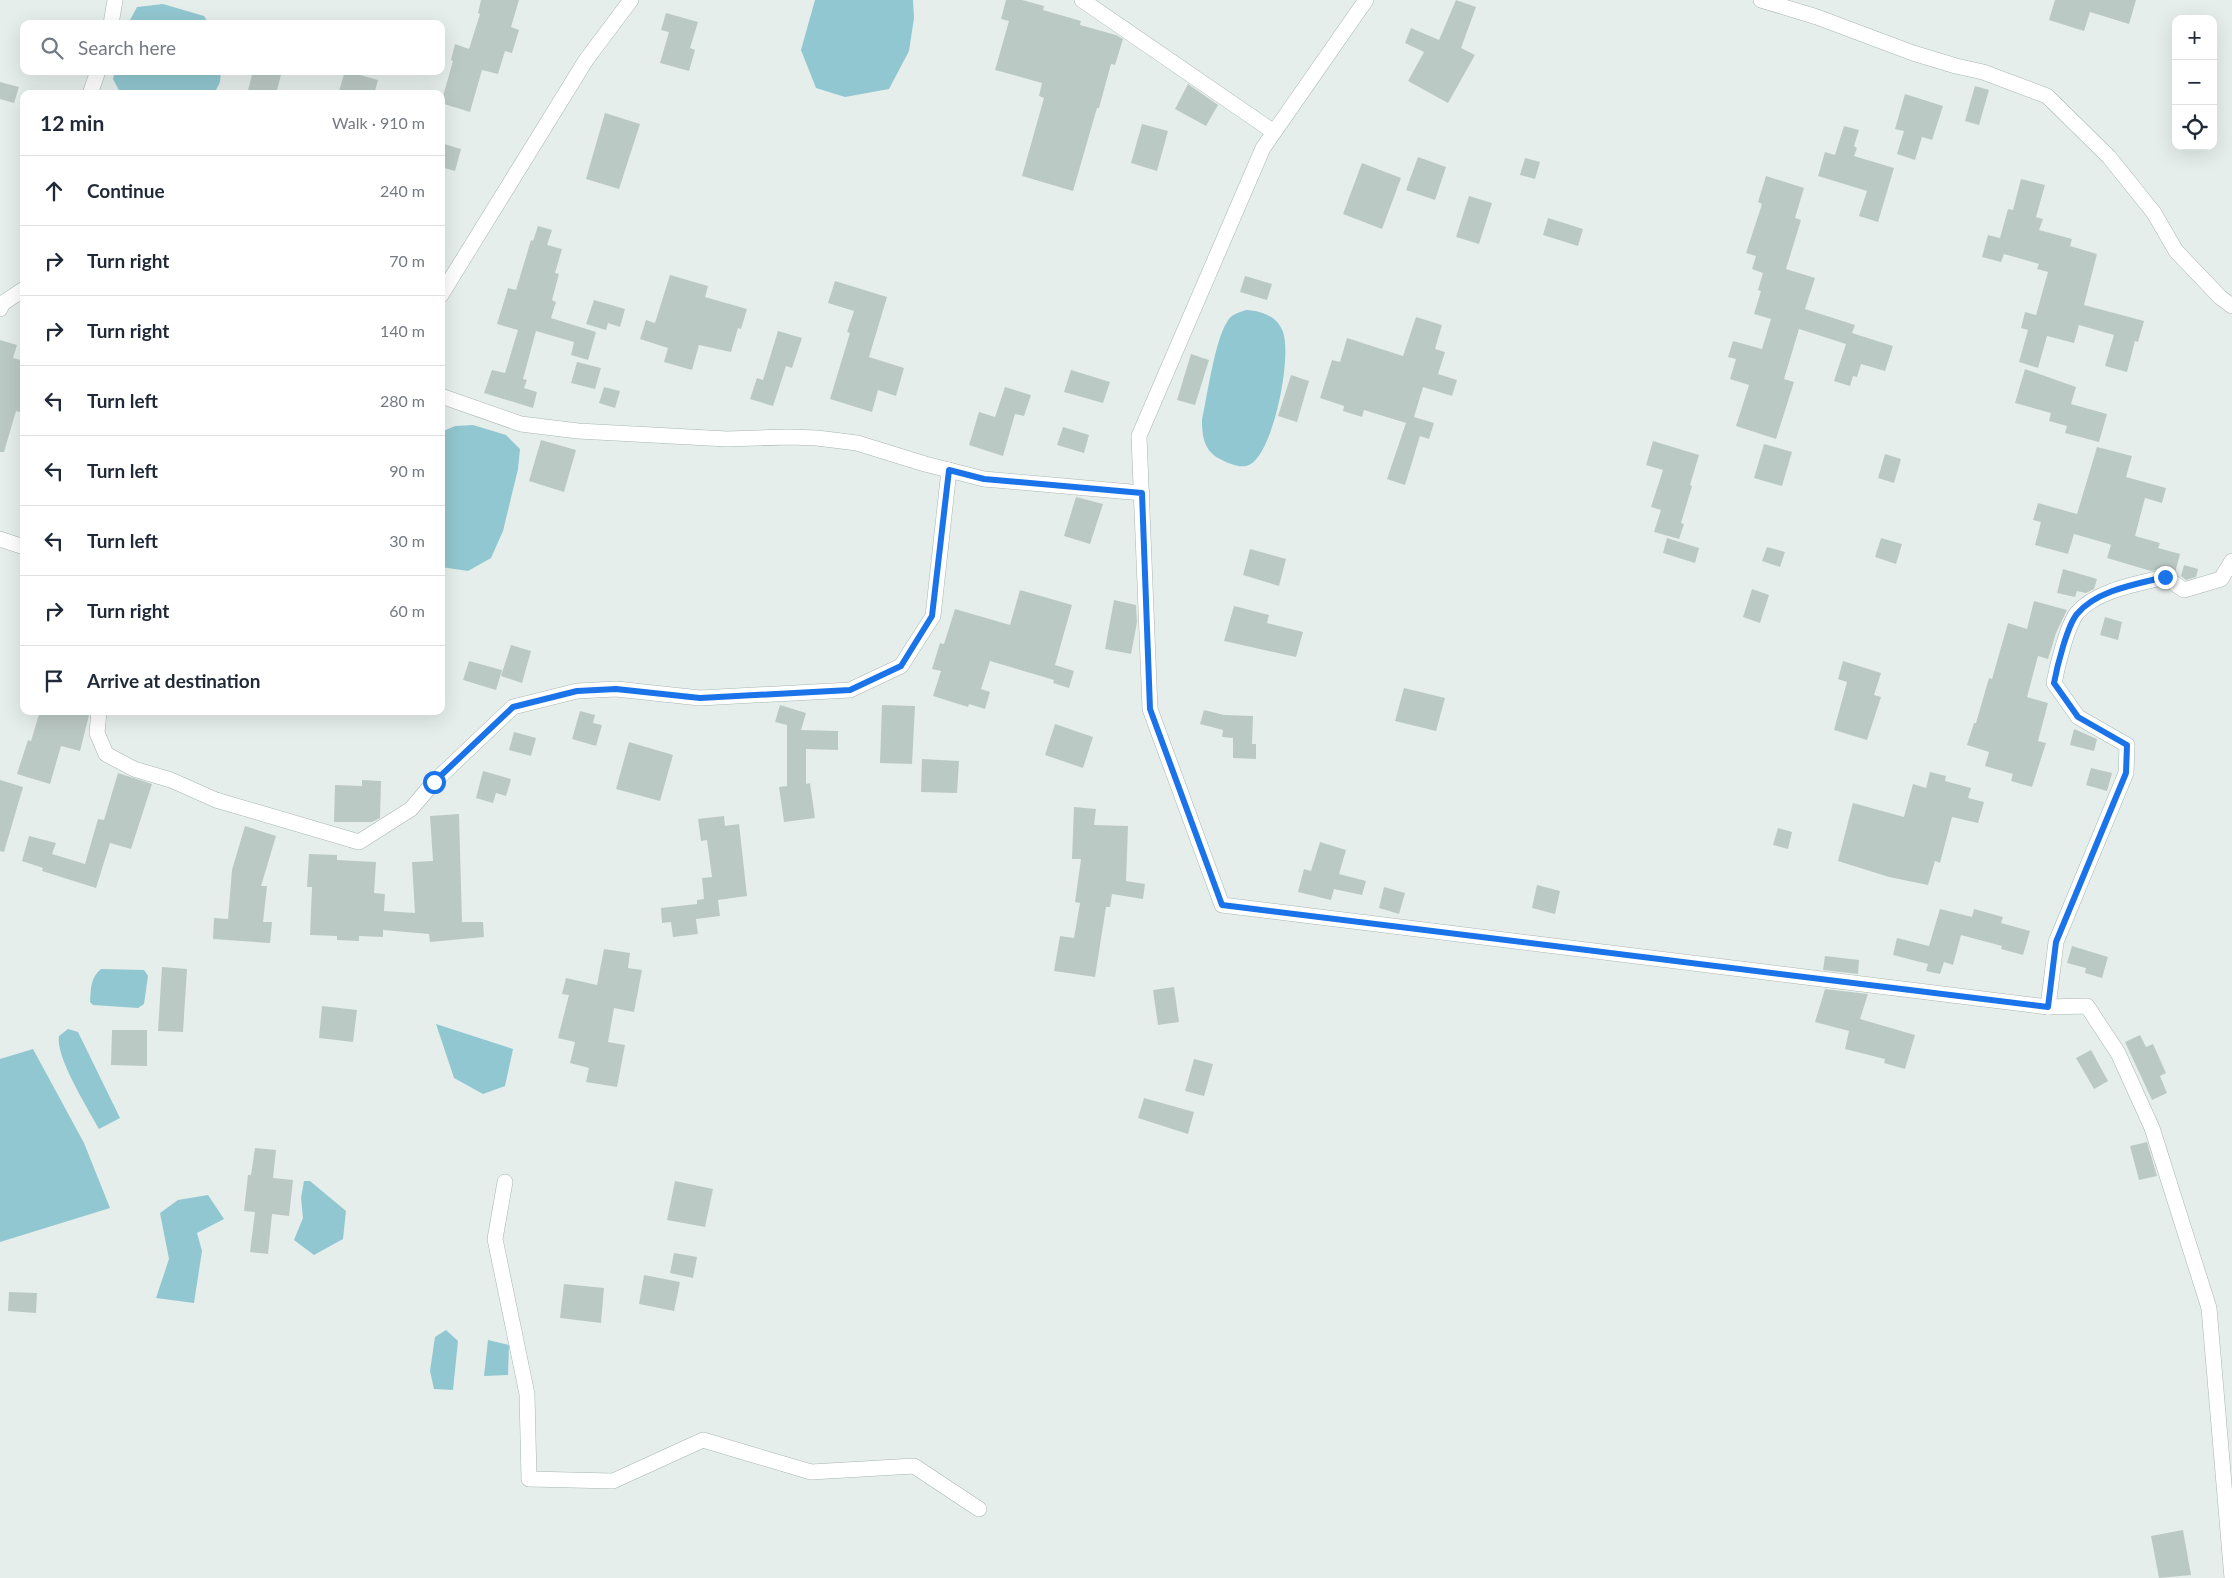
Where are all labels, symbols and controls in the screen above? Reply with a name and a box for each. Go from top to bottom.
map controls [2172,15,2217,150]
button: + [2172,15,2217,60]
search box [20,20,445,75]
icon: search [38,34,66,62]
text: Search here [78,36,176,59]
button: − [2172,60,2217,105]
button: locate [2172,105,2217,150]
text: 12 min [40,110,104,135]
text: Walk · 910 m [332,113,425,132]
icon: ahead [40,177,68,205]
text: Continue [87,179,165,202]
text: 240 m [380,181,425,200]
icon: right [40,247,68,275]
text: Turn right [87,249,169,272]
text: 70 m [389,251,425,270]
icon: right [40,317,68,345]
text: Turn right [87,319,169,342]
text: 140 m [380,321,425,340]
icon: left [40,387,68,415]
text: Turn left [87,389,158,412]
text: 280 m [380,391,425,410]
icon: left [40,457,68,485]
text: Turn left [87,459,158,482]
text: 90 m [389,461,425,480]
icon: left [40,527,68,555]
text: Turn left [87,529,158,552]
text: 30 m [389,531,425,550]
route end [2154,566,2177,589]
icon: right [40,597,68,625]
text: Turn right [87,599,169,622]
text: 60 m [389,601,425,620]
icon: arrive [40,667,68,695]
text: Arrive at destination [87,669,260,692]
route start [423,771,446,794]

